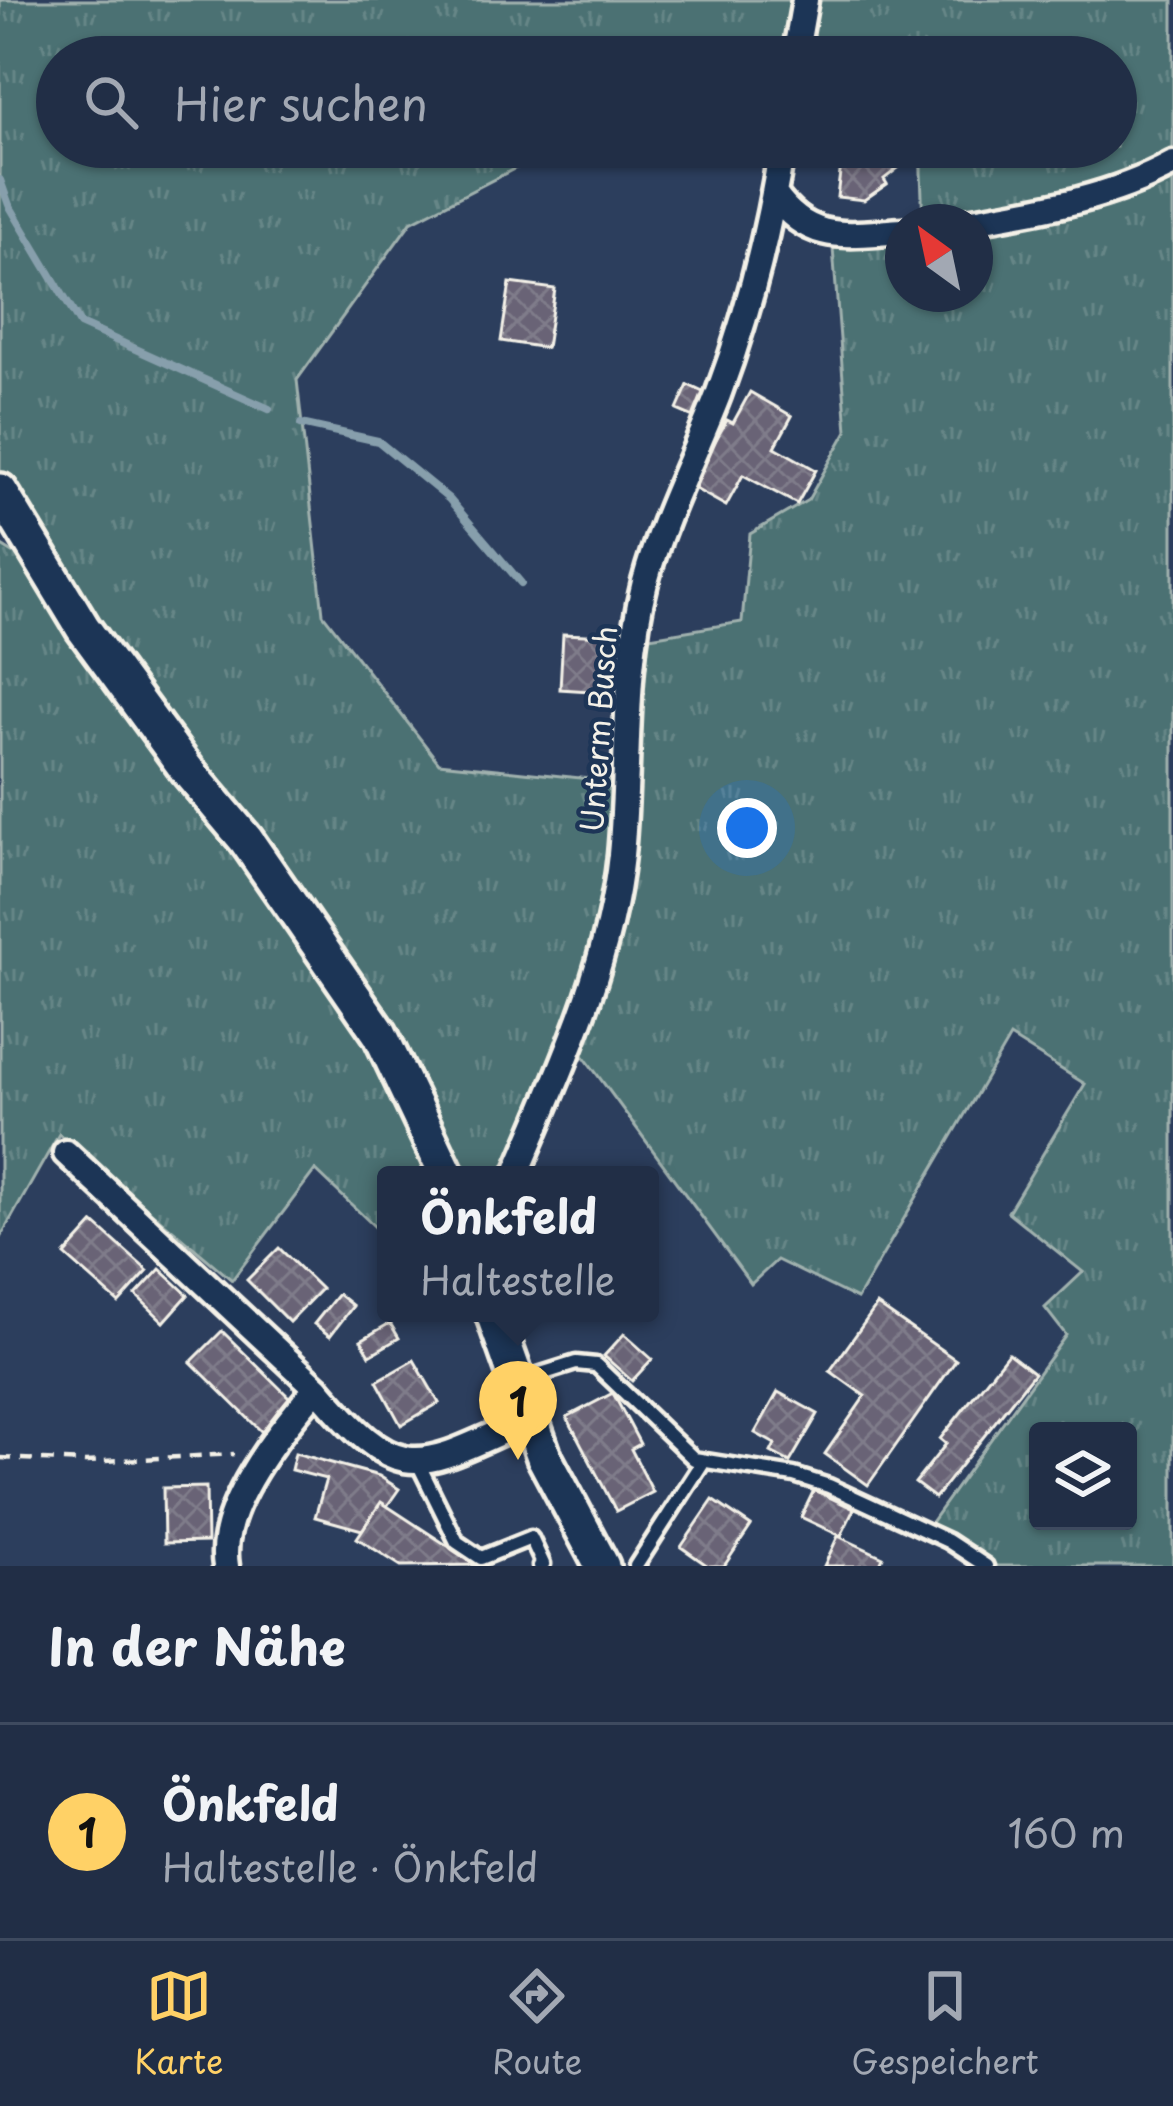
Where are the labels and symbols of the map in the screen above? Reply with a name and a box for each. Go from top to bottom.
north arrow [885,204,993,312]
street label: Unterm Busch [568,624,627,833]
your location [717,798,777,858]
pin: 1 [479,1361,557,1460]

